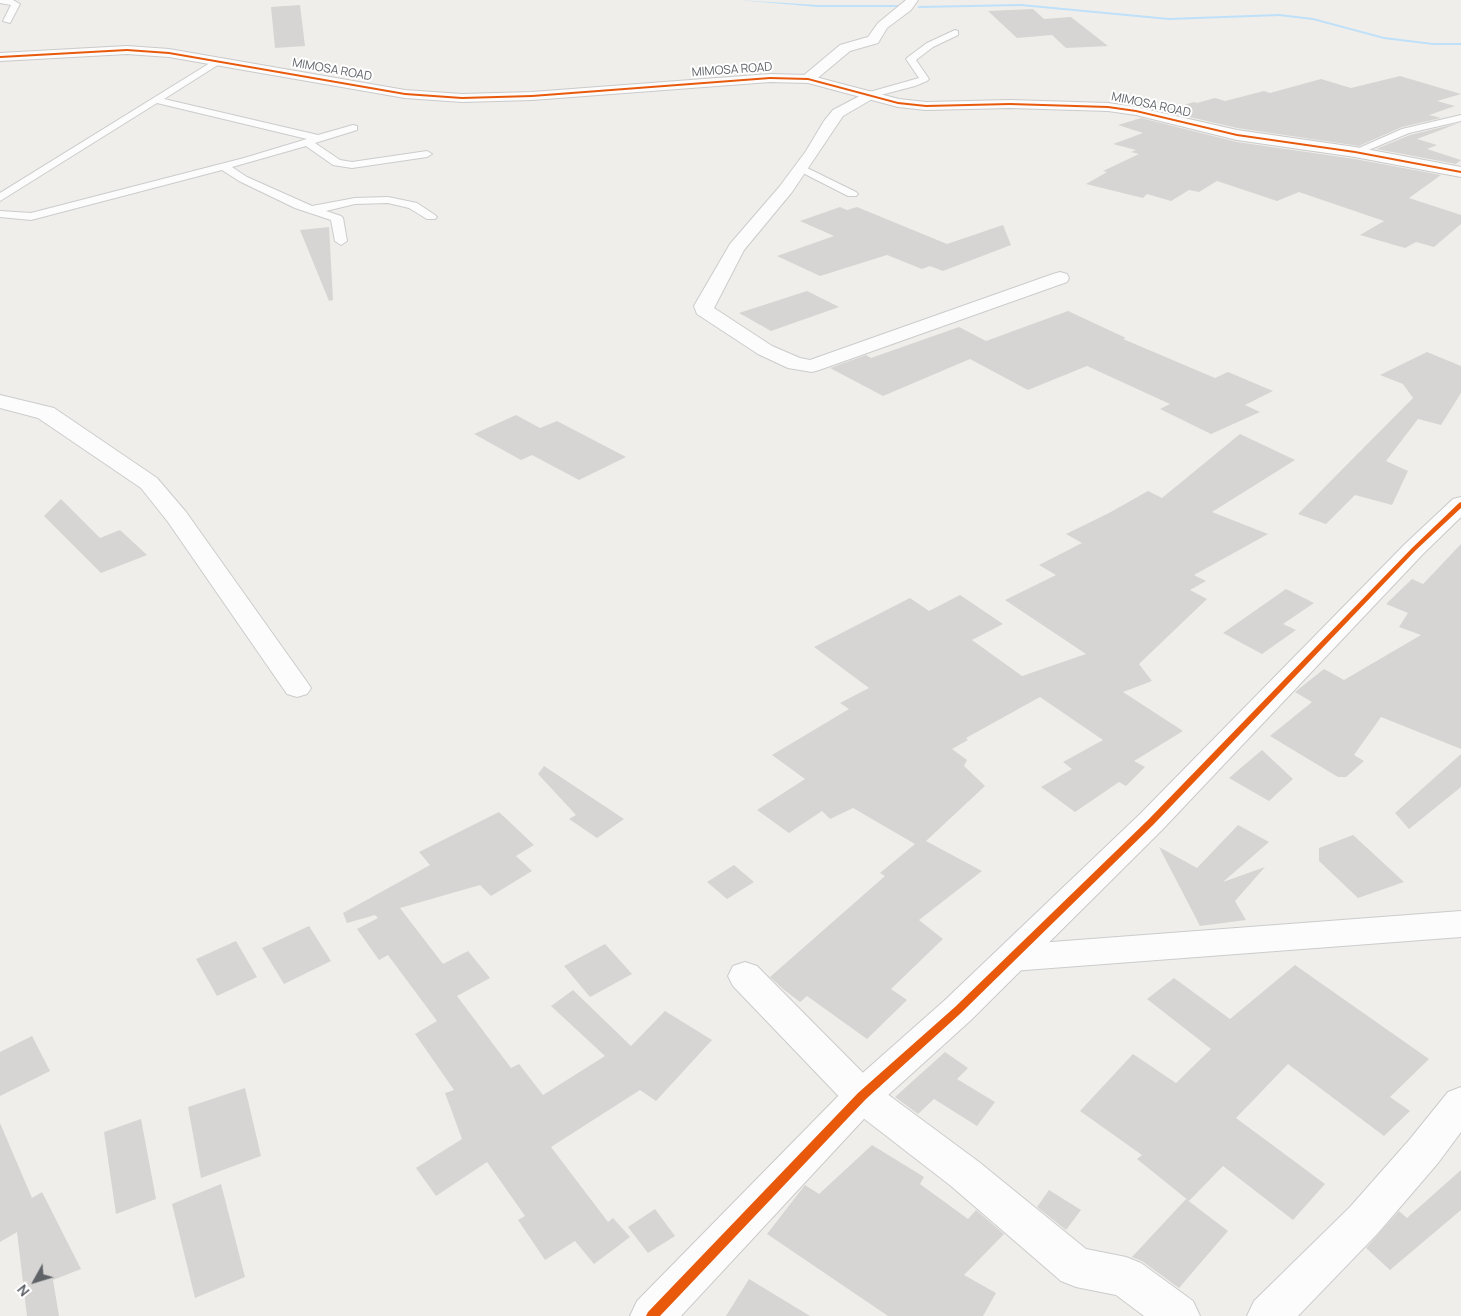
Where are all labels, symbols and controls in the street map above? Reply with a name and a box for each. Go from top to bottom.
street label: MIMOSA ROAD [291,56,373,84]
street label: MIMOSA ROAD [691,60,773,80]
street label: MIMOSA ROAD [1110,90,1192,120]
north arrow [10,1256,60,1306]
text: N [12,1281,34,1301]

